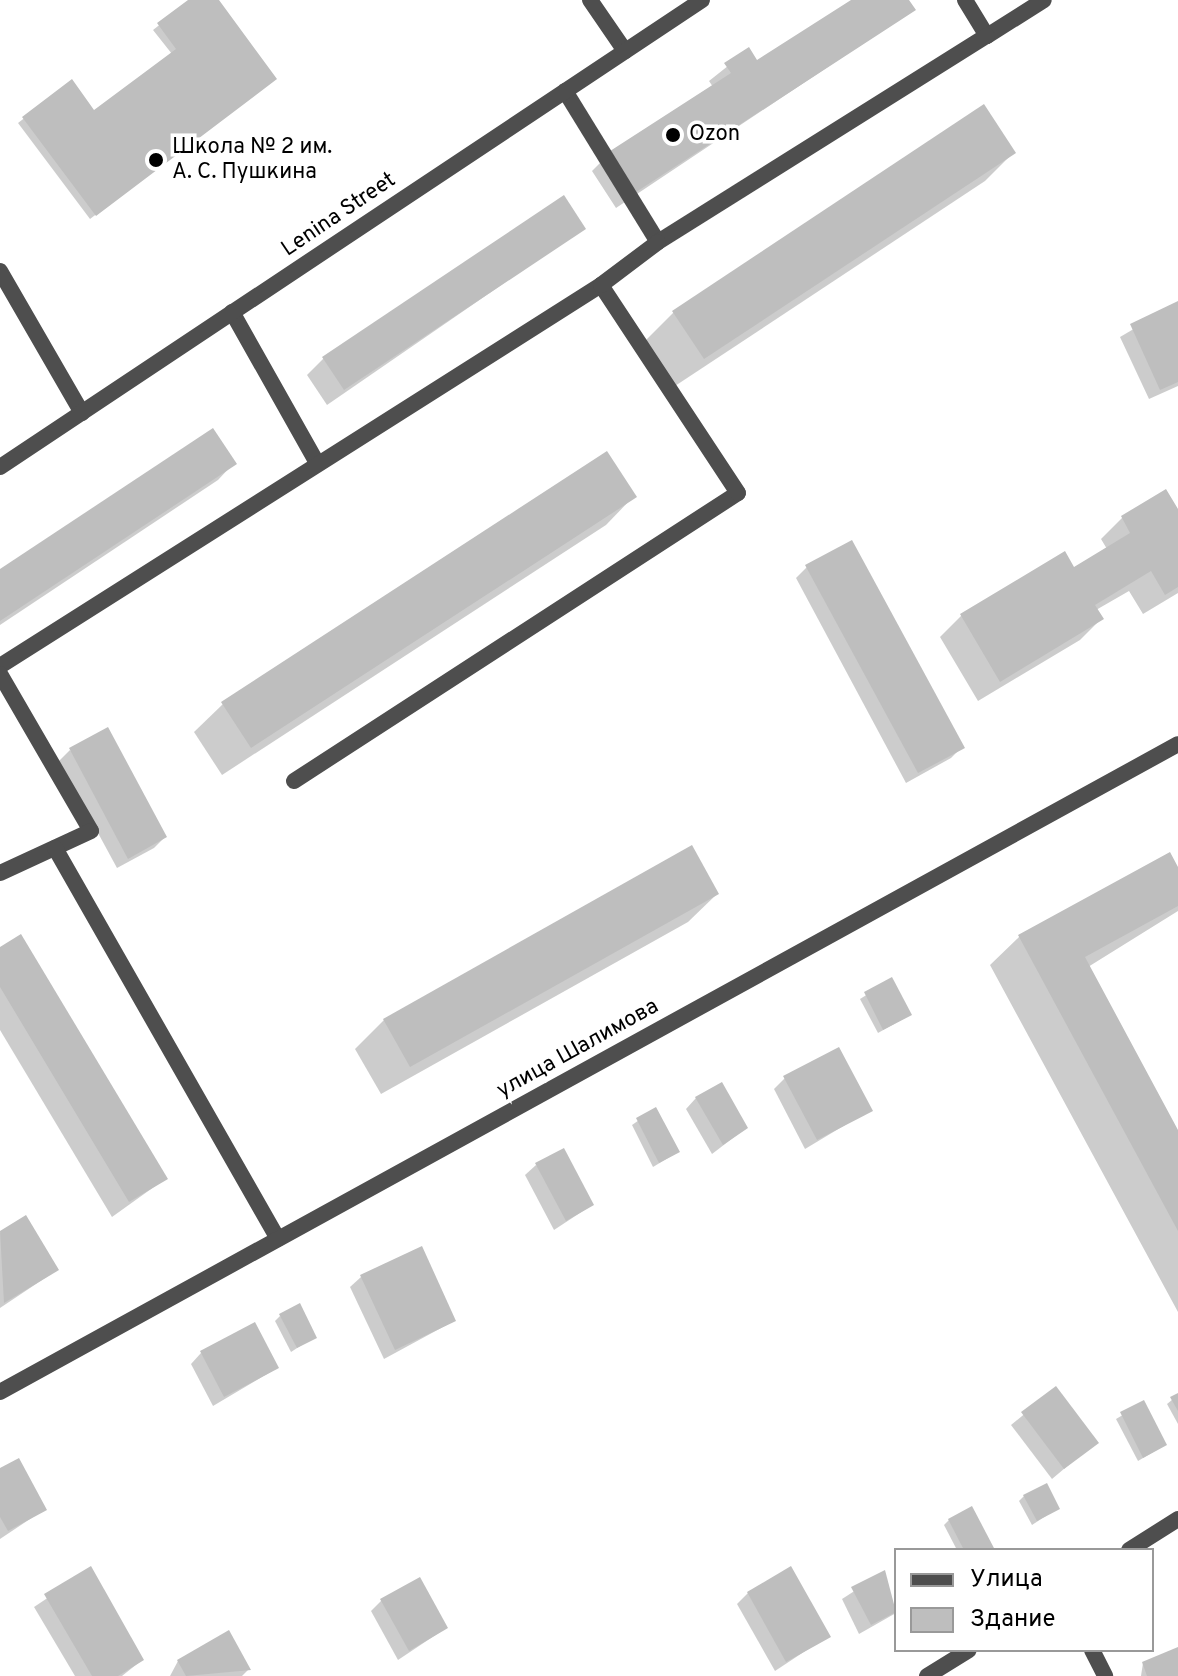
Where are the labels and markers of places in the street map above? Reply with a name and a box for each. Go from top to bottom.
place label: Ozon [689,122,740,148]
marker: Ozon [664,126,682,144]
place label: Школа № 2 им. А. С. Пушкина [172,134,332,186]
marker: Школа № 2 им. А. С. Пушкина [147,151,165,169]

